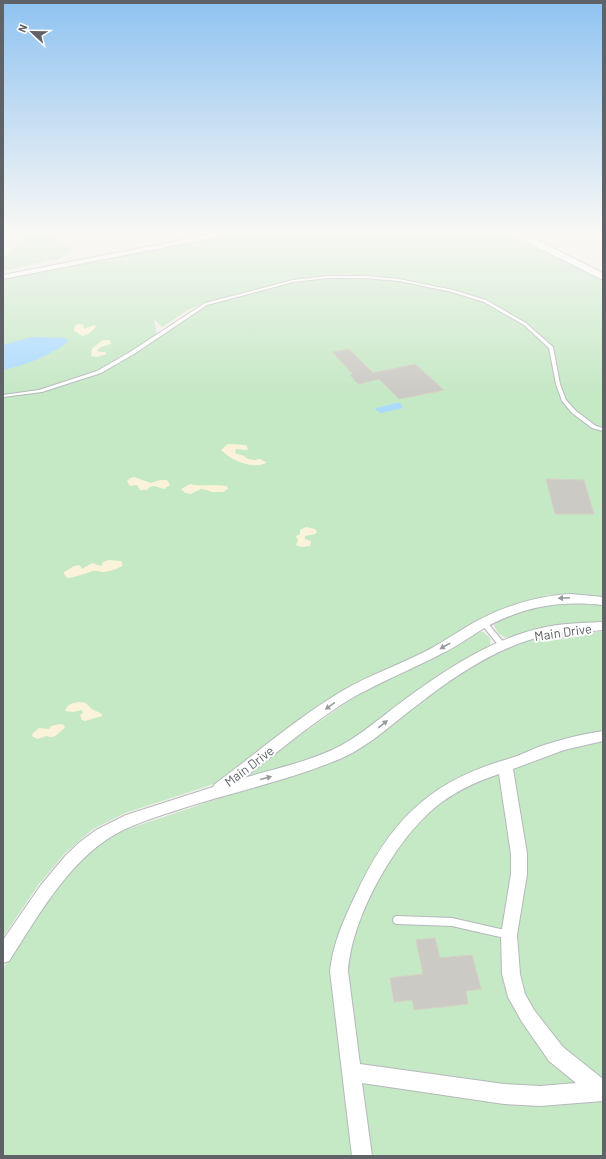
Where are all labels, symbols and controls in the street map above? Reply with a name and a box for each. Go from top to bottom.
north arrow [12,12,52,52]
text: N [15,22,30,34]
one-way arrow [558,595,570,602]
street label: Main Drive [533,620,593,644]
one-way arrow [439,643,451,650]
one-way arrow [325,702,336,711]
one-way arrow [378,720,389,729]
street label: Main Drive [221,742,277,790]
one-way arrow [260,775,272,781]

